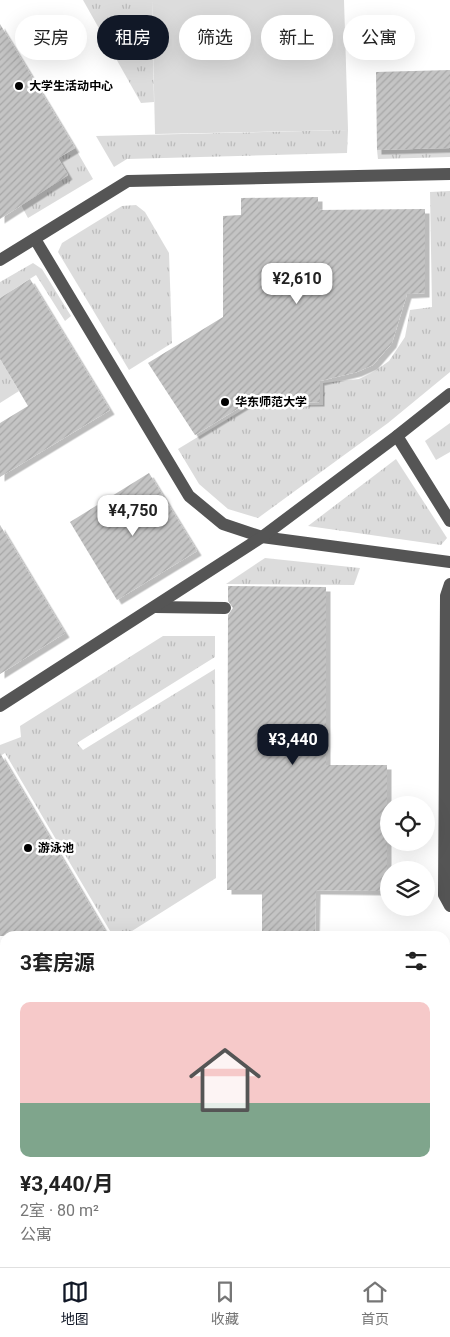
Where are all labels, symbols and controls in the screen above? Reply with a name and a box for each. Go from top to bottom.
chip: 买房 [15,15,87,60]
chip: 租房 [97,15,169,60]
chip: 筛选 [179,15,251,60]
chip: 新上 [261,15,333,60]
chip: 公寓 [343,15,415,60]
place label: 大学生活动中心 [29,79,113,93]
marker: 大学生活动中心 [13,80,25,92]
pin: ¥2,610 [256,262,338,305]
text: ¥2,610 [272,269,322,288]
place label: 华东师范大学 [235,395,307,409]
marker: 华东师范大学 [219,396,231,408]
pin: ¥4,750 [92,494,174,537]
text: ¥4,750 [108,501,158,520]
pin: ¥3,440 [252,724,334,766]
text: ¥3,440 [268,730,318,749]
map controls [380,796,435,916]
button: locate [380,796,435,851]
place label: 游泳池 [38,841,74,855]
marker: 游泳池 [22,842,34,854]
button: layers [380,861,435,916]
icon: filters [402,947,430,975]
text: 3套房源 [20,951,95,975]
icon: home [180,1035,270,1125]
text: ¥3,440/月 [20,1172,113,1196]
text: 2室 · 80 m² [20,1201,99,1220]
text: 公寓 [20,1225,52,1244]
tab: 地图 [61,1278,89,1328]
tab: 收藏 [211,1278,239,1328]
tab: 首页 [361,1278,389,1328]

